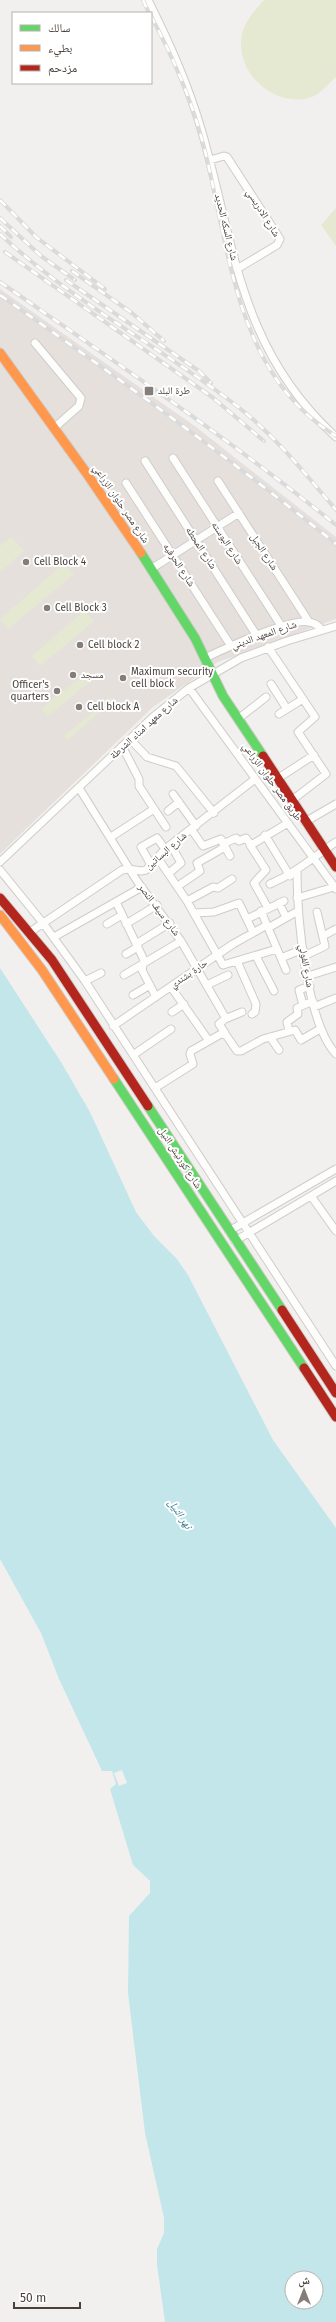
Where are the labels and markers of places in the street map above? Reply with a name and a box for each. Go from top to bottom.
marker: طرة البلد [143,385,155,397]
place label: طرة البلد [158,385,190,397]
place label: Cell Block 4 [34,556,87,568]
marker: Cell Block 4 [21,557,31,567]
place label: Cell Block 3 [55,602,107,614]
marker: Cell Block 3 [42,603,52,613]
place label: Cell block 2 [88,639,140,651]
marker: Cell block 2 [75,640,85,650]
place label: Maximum security cell block [131,666,213,690]
place label: مسجد [81,669,104,681]
marker: مسجد [68,670,78,680]
marker: Maximum security cell block [118,673,128,683]
place label: Officer's quarters [11,679,49,703]
marker: Officer's quarters [52,686,62,696]
place label: Cell block A [87,701,140,713]
marker: Cell block A [74,702,84,712]

